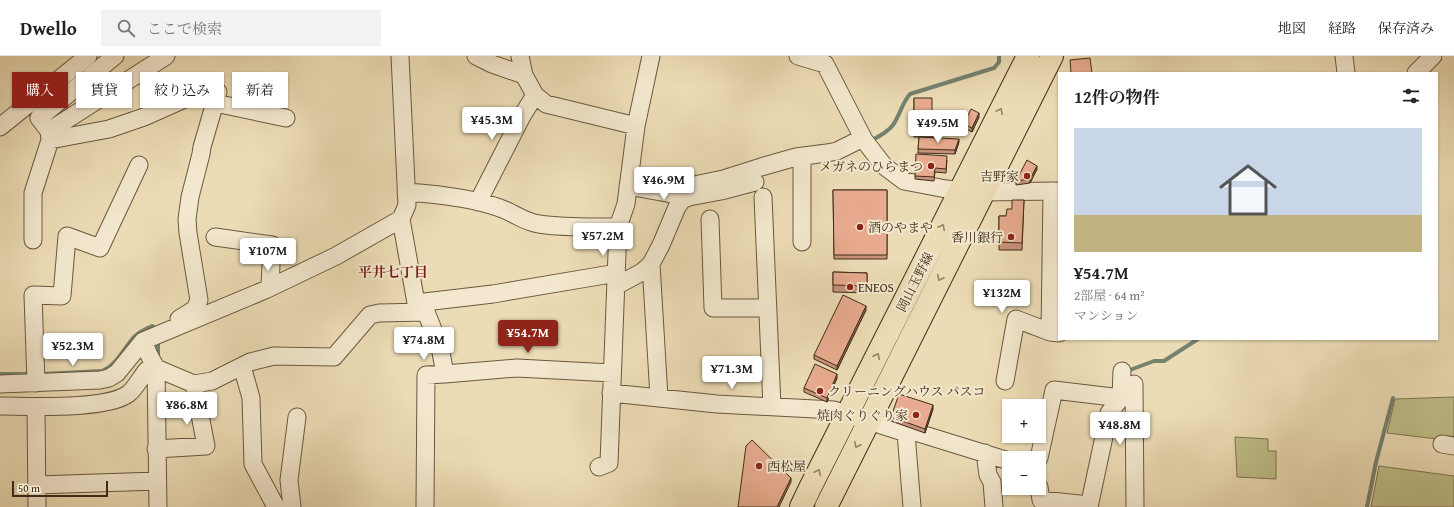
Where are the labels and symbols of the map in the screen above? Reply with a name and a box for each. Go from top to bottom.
pin: ¥45.3M [459,107,525,141]
one-way arrow [995,108,1003,116]
pin: ¥49.5M [905,110,971,144]
place label: メガネのひらまつ [819,157,923,176]
marker: メガネのひらまつ [926,161,936,171]
pin: ¥46.9M [631,167,697,201]
place label: 吉野家 [980,167,1019,186]
marker: 吉野家 [1022,171,1032,181]
place label: 酒のやまや [868,218,933,237]
marker: 酒のやまや [855,222,865,232]
pin: ¥57.2M [570,223,636,257]
one-way arrow [937,224,945,232]
place label: 香川銀行 [951,228,1003,247]
marker: 香川銀行 [1006,232,1016,242]
pin: ¥107M [240,238,296,272]
street label: 岡山玉野線 [892,249,938,315]
district label: 平井七丁目 [358,262,428,282]
one-way arrow [937,274,945,282]
place label: ENEOS [858,278,894,297]
pin: ¥132M [974,280,1030,314]
marker: ENEOS [845,282,855,292]
pin: ¥54.7M [495,320,561,354]
pin: ¥74.8M [391,327,457,361]
pin: ¥52.3M [40,333,106,367]
one-way arrow [872,353,880,360]
pin: ¥71.3M [699,356,765,390]
place label: クリーニングハウス パスコ [828,382,985,401]
marker: クリーニングハウス パスコ [815,386,825,396]
pin: ¥86.8M [154,392,220,426]
place label: 焼肉ぐりぐり家 [817,406,908,425]
marker: 焼肉ぐりぐり家 [911,410,921,420]
pin: ¥48.8M [1087,412,1153,446]
one-way arrow [854,440,862,448]
place label: 西松屋 [767,457,806,476]
marker: 西松屋 [754,461,764,471]
one-way arrow [813,469,821,476]
scale bar [12,479,108,498]

